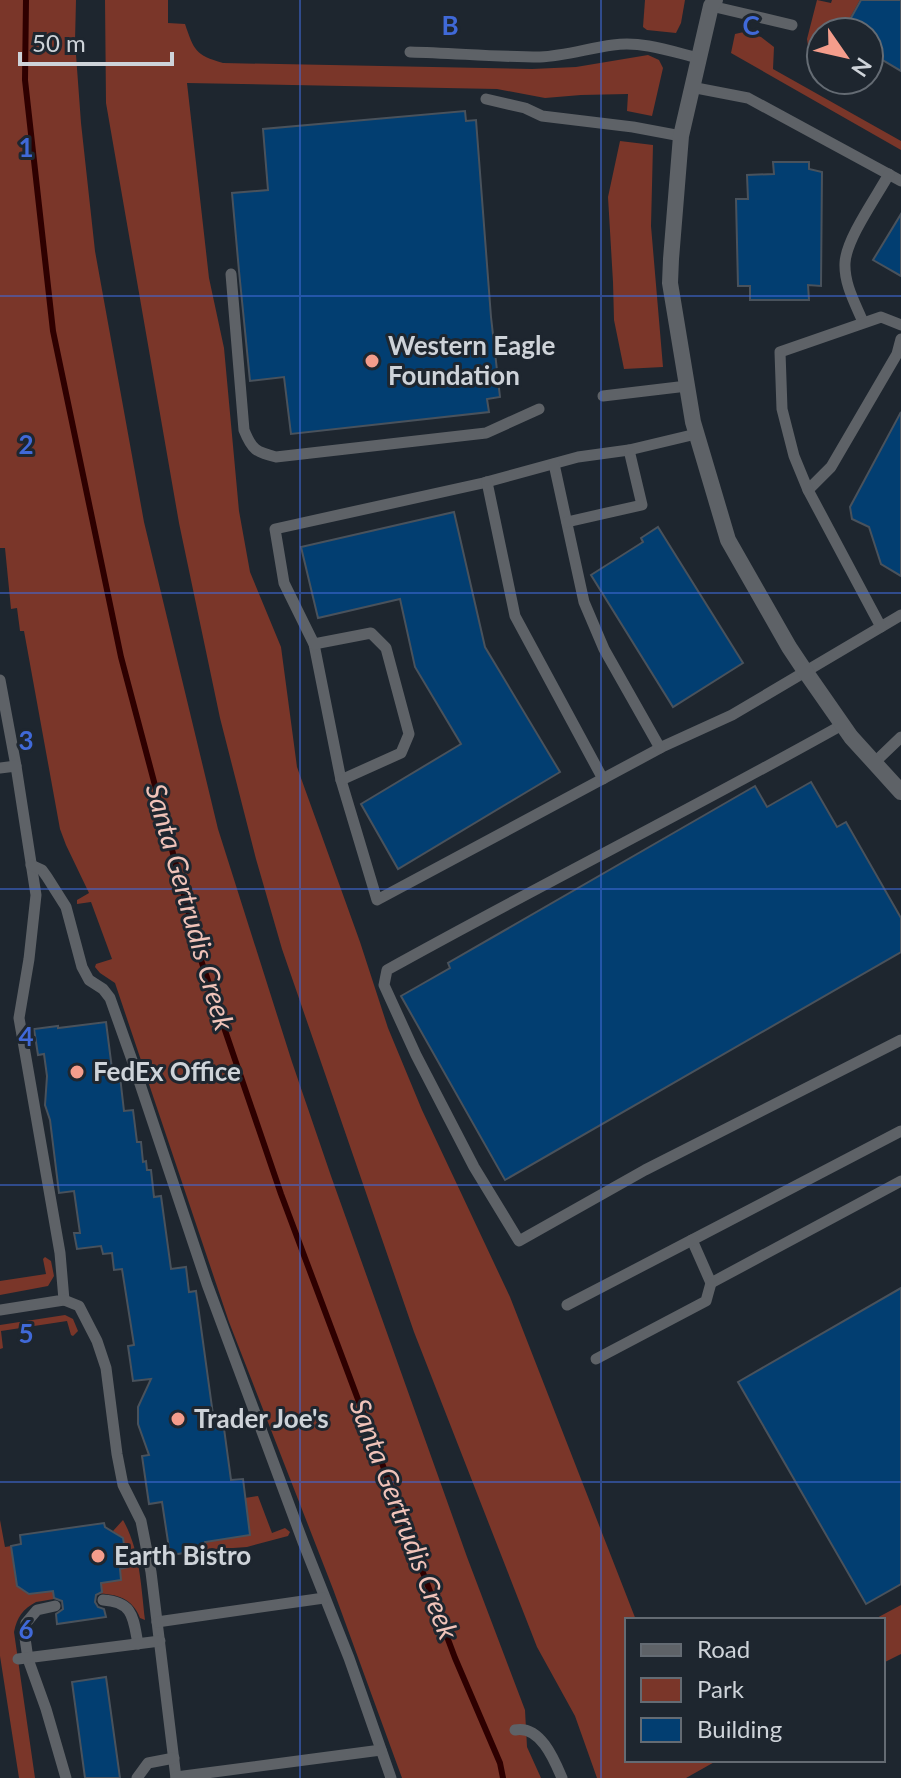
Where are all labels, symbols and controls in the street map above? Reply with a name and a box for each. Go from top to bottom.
text: B [441,9,459,41]
text: C [742,9,760,41]
scale bar [20,16,172,66]
north arrow [805,16,885,96]
text: 50 m [32,28,86,57]
text: N [846,53,878,82]
text: 1 [18,131,34,163]
place label: Western Eagle Foundation [388,329,555,391]
marker: Western Eagle Foundation [363,352,381,370]
text: 2 [18,428,34,460]
text: 3 [18,724,34,756]
water label: Santa Gertrudis Creek [139,779,243,1035]
text: 4 [18,1020,34,1052]
place label: FedEx Office [93,1055,241,1087]
marker: FedEx Office [68,1063,86,1081]
text: 5 [18,1317,34,1349]
water label: Santa Gertrudis Creek [343,1393,467,1645]
place label: Trader Joe's [194,1402,329,1434]
marker: Trader Joe's [169,1410,187,1428]
place label: Earth Bistro [114,1539,251,1571]
marker: Earth Bistro [89,1547,107,1565]
text: 6 [18,1613,34,1645]
legend [625,1618,885,1762]
text: Road [697,1634,750,1663]
text: Park [697,1674,745,1703]
text: Building [697,1714,782,1743]

